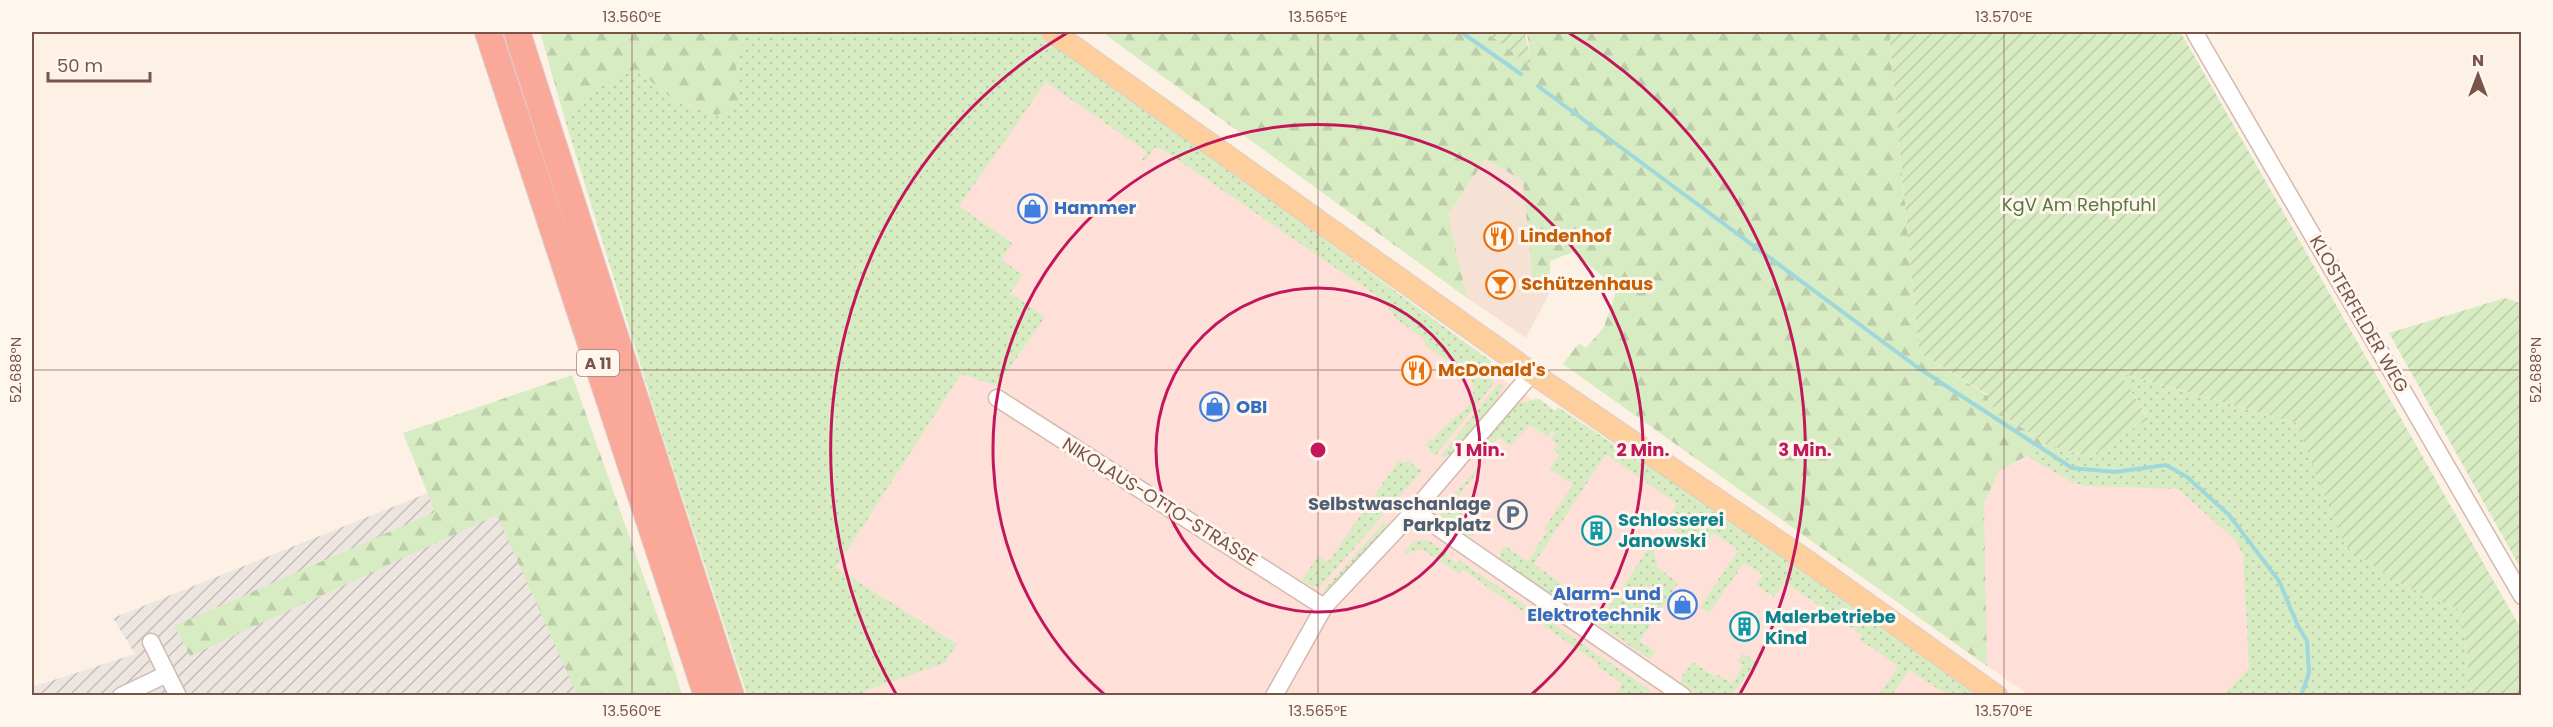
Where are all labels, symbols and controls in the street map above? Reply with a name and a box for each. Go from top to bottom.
text: 13.560°E [603,6,662,27]
text: 13.565°E [1289,6,1348,27]
text: 13.570°E [1975,6,2033,27]
scale bar [48,45,150,83]
north arrow [2448,45,2508,105]
text: N [2472,49,2484,72]
text: 50 m [57,53,103,78]
shop icon: Hammer [1017,192,1049,224]
park label: KgV Am Rehpfuhl [2002,192,2156,217]
place label: Hammer [1054,195,1137,220]
restaurant icon: Lindenhof [1483,220,1515,252]
place label: Lindenhof [1520,223,1612,248]
street label: KLOSTERFELDER WEG [2304,231,2415,397]
bar icon: Schützenhaus [1484,268,1516,300]
place label: Schützenhaus [1521,271,1653,296]
text: 52.688°N [5,337,26,403]
text: 52.688°N [2525,337,2546,403]
road number: A 11 [577,350,619,376]
restaurant icon: McDonald's [1401,354,1433,386]
place label: McDonald's [1438,357,1546,382]
shop icon: OBI [1199,391,1231,423]
place label: OBI [1236,394,1267,419]
street label: NIKOLAUS-OTTO-STRASSE [1058,431,1263,572]
text: 1 Min. [1455,437,1505,462]
text: 2 Min. [1616,437,1670,462]
text: 3 Min. [1778,437,1832,462]
centre of rings [1308,440,1328,460]
place label: Selbstwaschanlage Parkplatz [1308,491,1491,537]
parking icon: Selbstwaschanlage Parkplatz [1496,498,1528,530]
place label: Schlosserei Janowski [1618,507,1724,553]
building icon: Schlosserei Janowski [1581,514,1613,546]
place label: Alarm- und Elektrotechnik [1527,581,1662,627]
shop icon: Alarm- und Elektrotechnik [1666,588,1698,620]
place label: Malerbetriebe Kind [1765,604,1896,650]
building icon: Malerbetriebe Kind [1728,611,1760,643]
text: 13.560°E [603,700,662,721]
text: 13.565°E [1289,700,1348,721]
text: 13.570°E [1975,700,2033,721]

